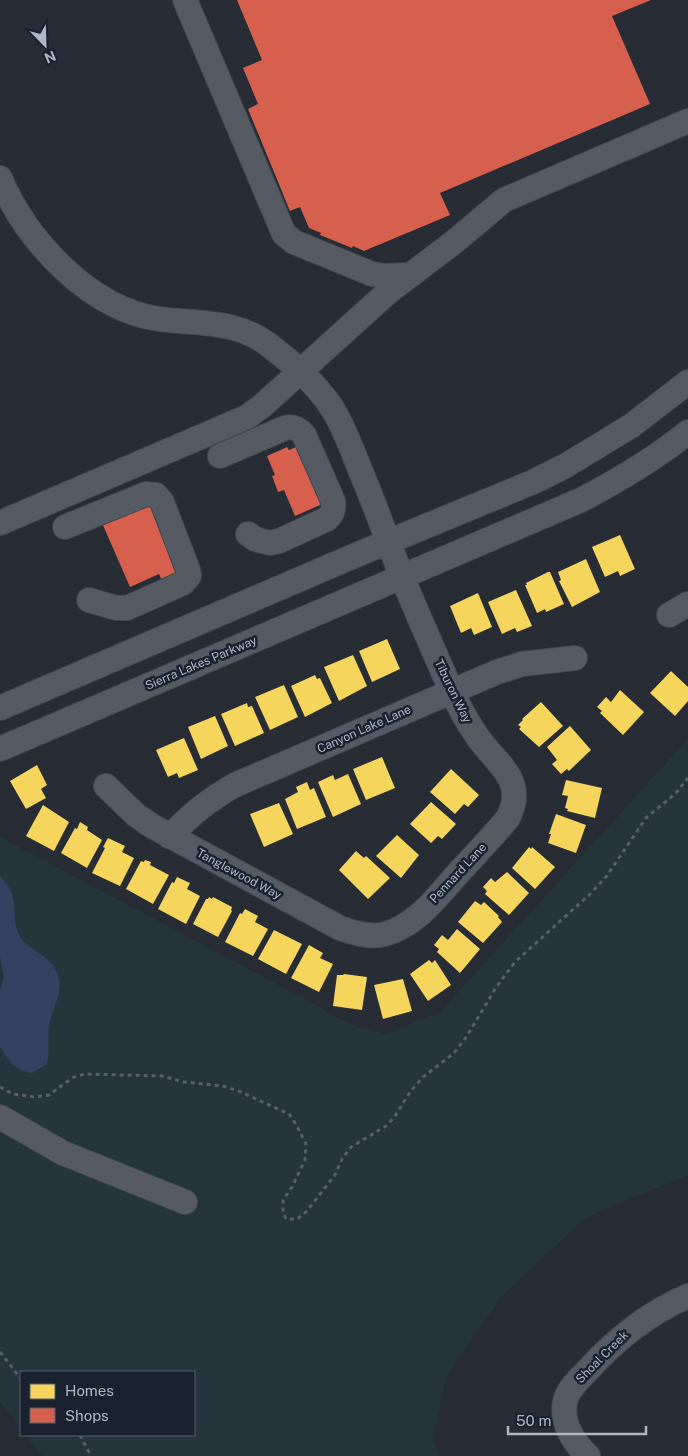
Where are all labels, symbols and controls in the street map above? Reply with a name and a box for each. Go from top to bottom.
north arrow [20,20,70,70]
text: N [42,47,58,66]
street label: Sierra Lakes Parkway [143,633,259,693]
street label: Tiburon Way [432,657,475,726]
street label: Canyon Lake Lane [315,702,413,756]
street label: Pennard Lane [427,840,489,906]
street label: Tanglewood Way [194,846,284,902]
street label: Shoal Creek [573,1328,631,1386]
legend [20,1371,195,1436]
text: Homes [65,1382,114,1399]
scale bar [508,1404,646,1436]
text: Shops [65,1407,109,1424]
text: 50 m [516,1412,551,1429]

